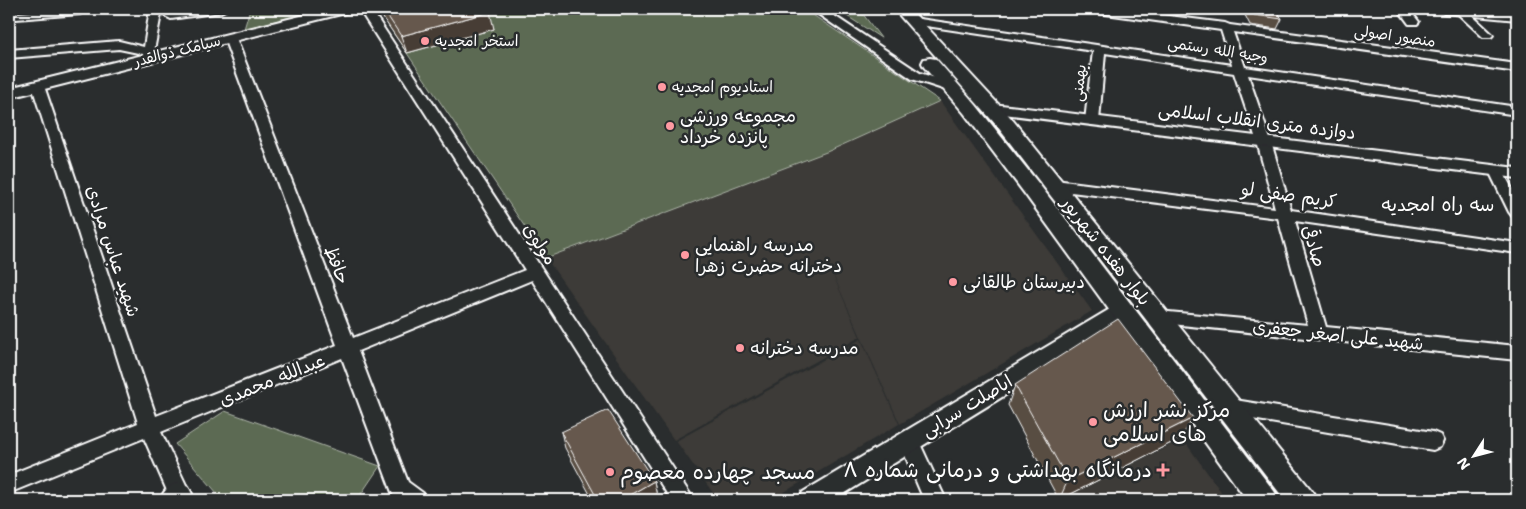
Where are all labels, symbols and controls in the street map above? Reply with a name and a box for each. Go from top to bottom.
street label: منصور اصولی [1353,20,1437,52]
street label: سیامک ذوالقدر [130,31,223,72]
place label: استخر امجدیه [435,31,519,51]
street label: وجیه الله رستمی [1166,32,1270,68]
marker: استخر امجدیه [419,35,431,47]
street label: بهمنی [1067,63,1091,103]
place label: استادیوم امجدیه [672,77,773,98]
marker: استادیوم امجدیه [656,81,668,93]
street label: دوازده متری انقلاب اسلامی [1157,97,1357,145]
place label: مجموعه ورزشی پانزده خرداد [680,104,796,149]
marker: مجموعه ورزشی پانزده خرداد [664,120,676,132]
street label: کریم صفی لو [1238,176,1339,216]
street label: شهید عباس مرادی [80,182,146,320]
street label: بلوار هفده شهریور [1054,190,1156,311]
district label: سه راه امجدیه [1381,192,1495,217]
street label: مولوی [518,218,562,270]
street label: صادقی [1296,222,1332,270]
place label: مدرسه راهنمایی دخترانه حضرت زهرا [695,233,842,278]
street label: حافظ [319,242,355,288]
marker: مدرسه راهنمایی دخترانه حضرت زهرا [679,249,691,261]
place label: دبیرستان طالقانی [963,270,1085,294]
marker: دبیرستان طالقانی [947,276,959,288]
street label: شهید علی اصغر جعفری [1251,314,1425,356]
place label: مدرسه دخترانه [750,336,859,360]
marker: مدرسه دخترانه [734,342,746,354]
street label: عبدالله محمدی [216,348,328,412]
street label: اباصلت سرابی [917,369,1017,443]
place label: مرکز نشر ارزش های اسلامی [1103,396,1230,448]
marker: مرکز نشر ارزش های اسلامی [1087,416,1099,428]
north arrow [1448,432,1498,482]
text: N [1453,454,1474,473]
place label: درمانگاه بهداشتی و درمانی شماره ۸ [843,456,1152,484]
place label: مسجد چهارده معصوم [620,458,815,488]
marker: درمانگاه بهداشتی و درمانی شماره ۸ [1156,463,1170,477]
marker: مسجد چهارده معصوم [604,466,616,478]

